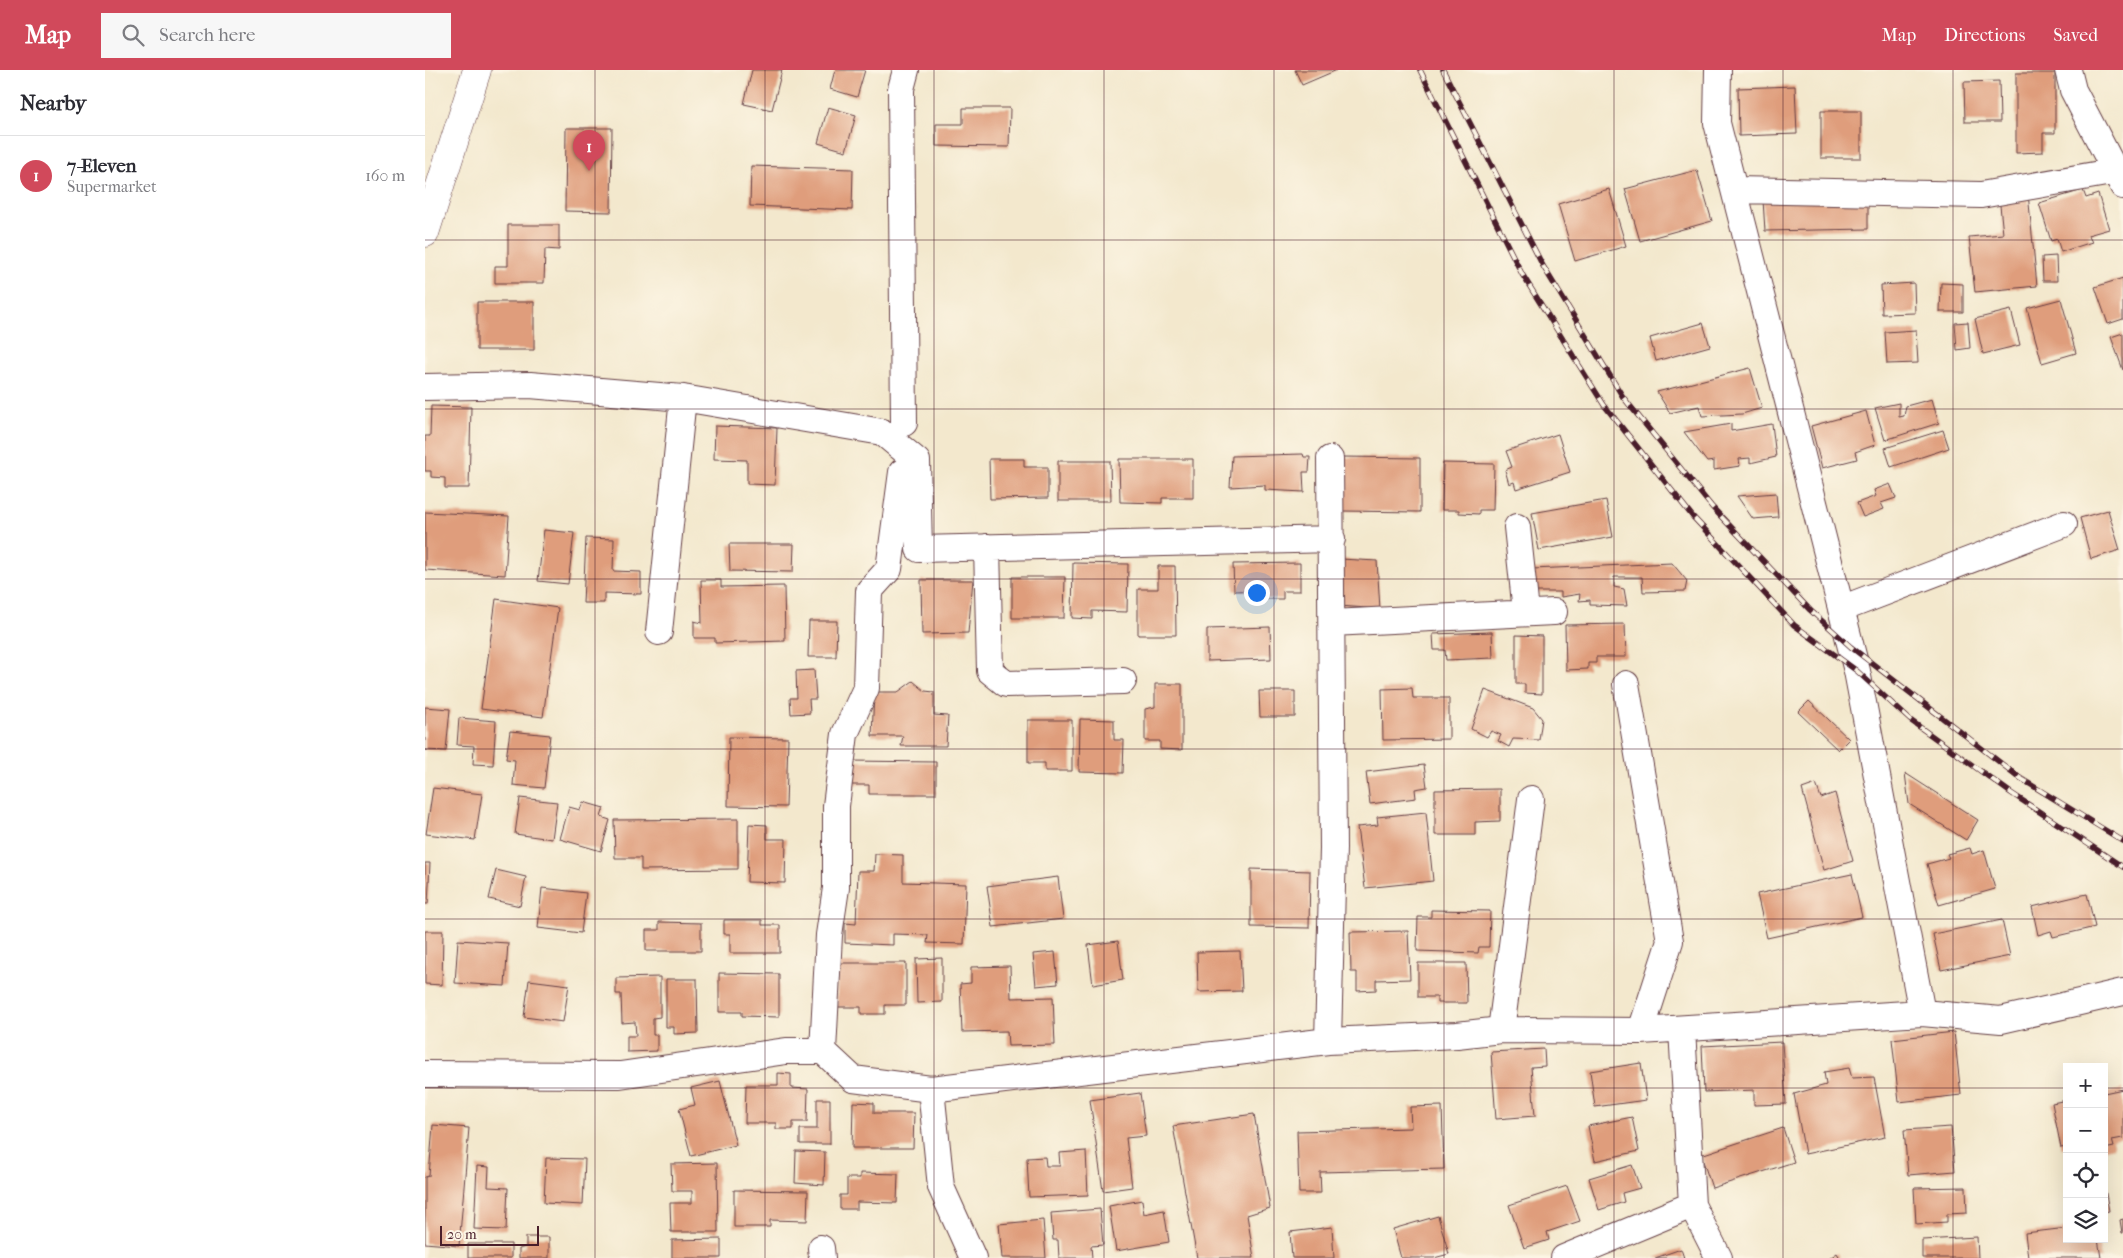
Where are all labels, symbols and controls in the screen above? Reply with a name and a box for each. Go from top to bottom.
search box [101,13,451,58]
text: Map [25,21,71,49]
icon: search [119,21,147,49]
text: Search here [159,24,255,46]
text: Map [1882,25,1916,46]
text: Directions [1944,25,2025,46]
text: Saved [2053,25,2098,46]
text: Nearby [20,91,86,115]
pin: 1 [573,130,605,171]
text: 7-Eleven [67,155,137,177]
text: 1 [33,166,39,185]
text: 160 m [365,166,405,185]
text: Supermarket [67,177,157,196]
your location [1244,580,1270,606]
map controls [2063,1063,2108,1243]
button: + [2063,1063,2108,1108]
button: − [2063,1108,2108,1153]
button: locate [2063,1153,2108,1198]
button: layers [2063,1198,2108,1243]
scale bar [440,1223,539,1246]
text: 20 m [447,1226,477,1243]

